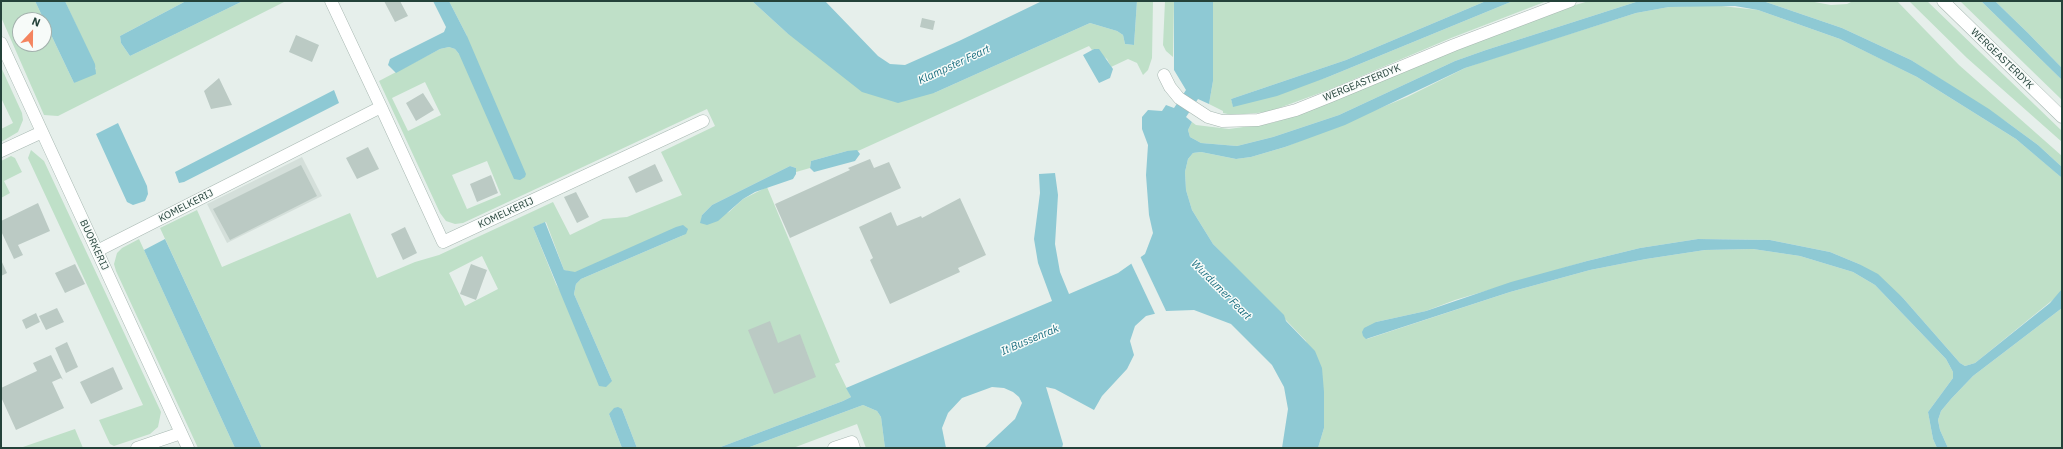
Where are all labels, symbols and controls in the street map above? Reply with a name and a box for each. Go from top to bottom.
north arrow [12,12,52,52]
text: N [30,14,42,30]
street label: WERGEASTERDYK [1968,26,2036,92]
water label: Klampster Feart [916,43,992,87]
street label: WERGEASTERDYK [1321,62,1403,104]
street label: KOMELKERIJ [157,187,215,225]
street label: KOMELKERIJ [476,195,536,231]
street label: BUORKERIJ [77,218,111,272]
water label: Wurdumer Feart [1188,257,1254,323]
water label: It Bussenrak [999,322,1061,358]

